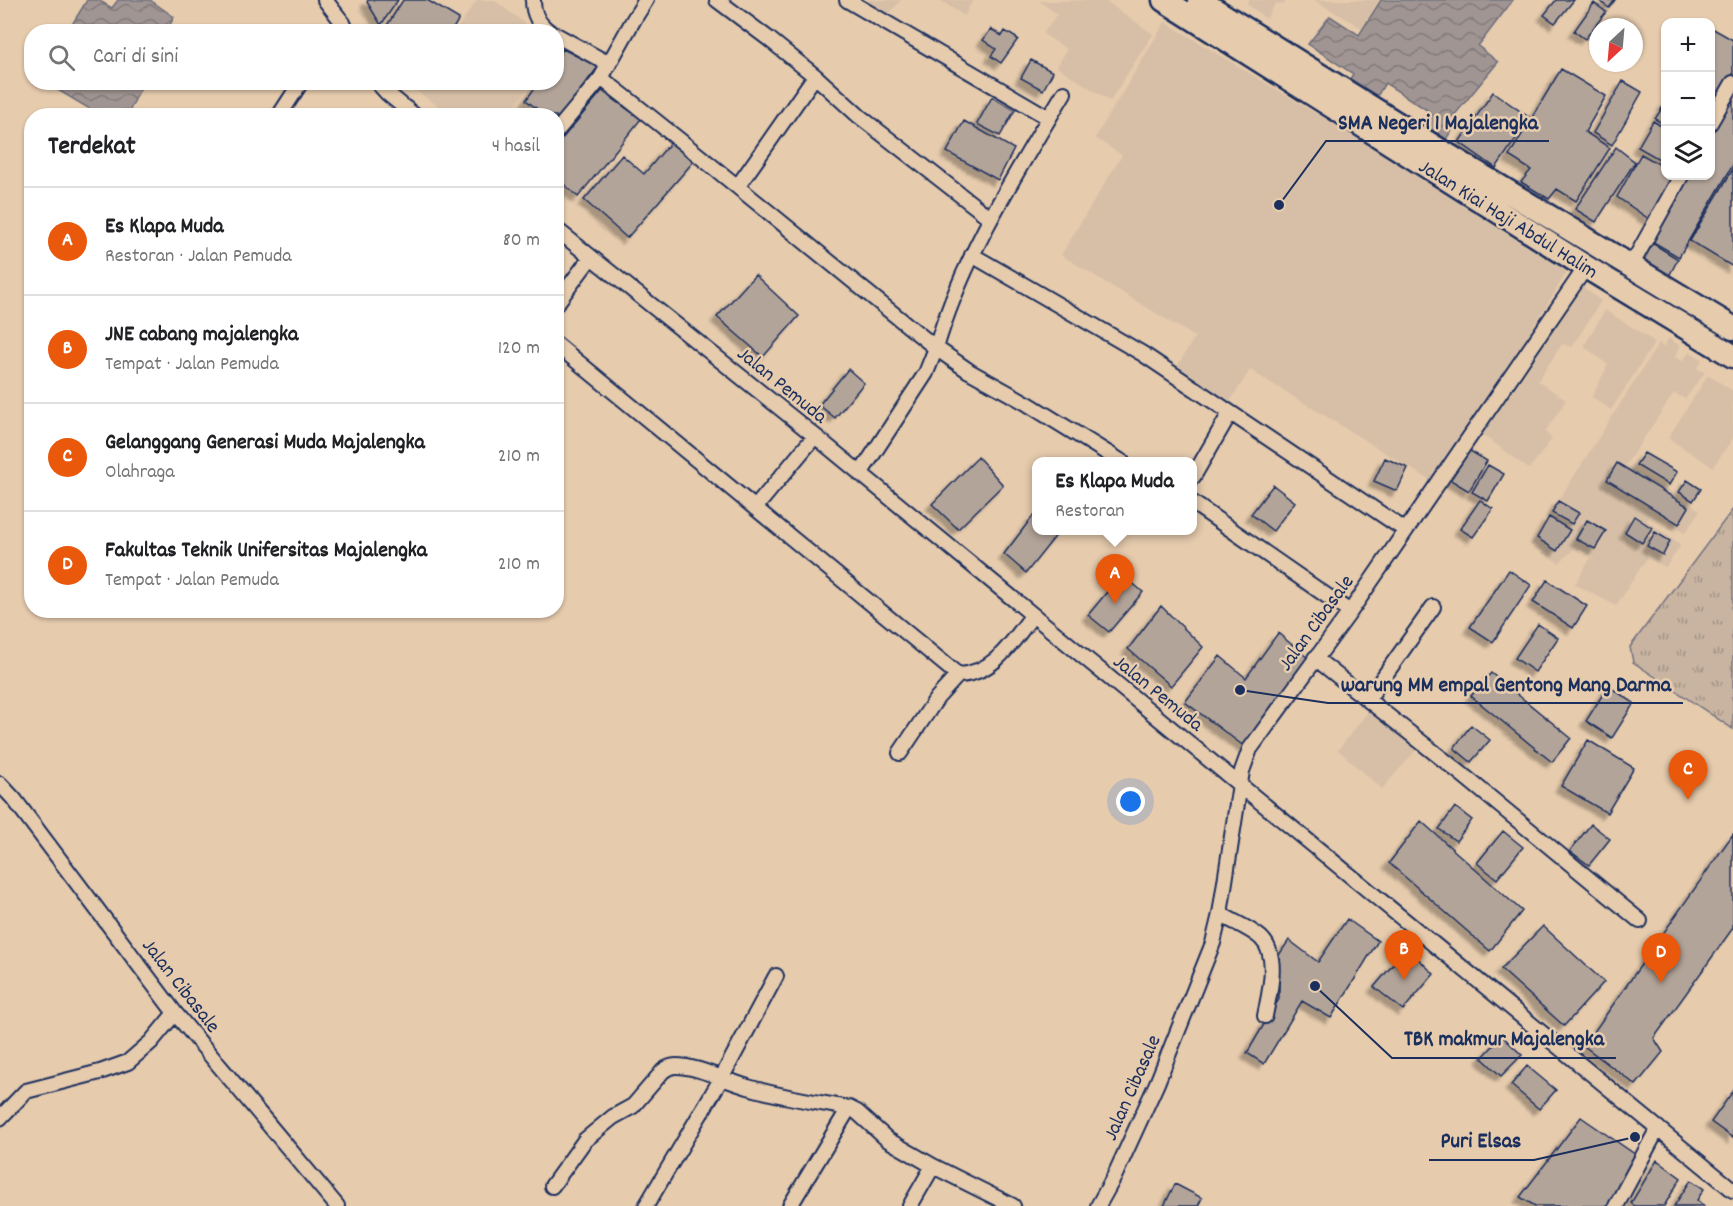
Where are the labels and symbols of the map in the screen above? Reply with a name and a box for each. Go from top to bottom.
north arrow [1589,18,1643,72]
callout: SMA Negeri 1 Majalengka [1326,101,1549,141]
text: SMA Negeri 1 Majalengka [1338,109,1539,140]
street label: Jalan Kiai Haji Abdul Halim [1412,153,1603,288]
street label: Jalan Pemuda [729,340,834,433]
pin: A [1096,554,1134,604]
street label: Jalan Cibasale [1272,569,1363,678]
street label: Jalan Pemuda [1105,648,1210,741]
callout: warung MM empal Gentong Mang Darma [1328,663,1683,703]
text: warung MM empal Gentong Mang Darma [1341,671,1672,702]
pin: C [1668,750,1708,800]
your location [1116,787,1145,816]
pin: B [1384,930,1424,980]
street label: Jalan Cibasale [133,933,226,1041]
pin: D [1642,934,1680,983]
callout: TBK makmur Majalengka [1392,1018,1616,1058]
text: TBK makmur Majalengka [1404,1025,1605,1056]
street label: Jalan Cibasale [1097,1031,1170,1146]
callout: Puri Elsas [1429,1120,1534,1160]
text: Puri Elsas [1441,1127,1521,1158]

